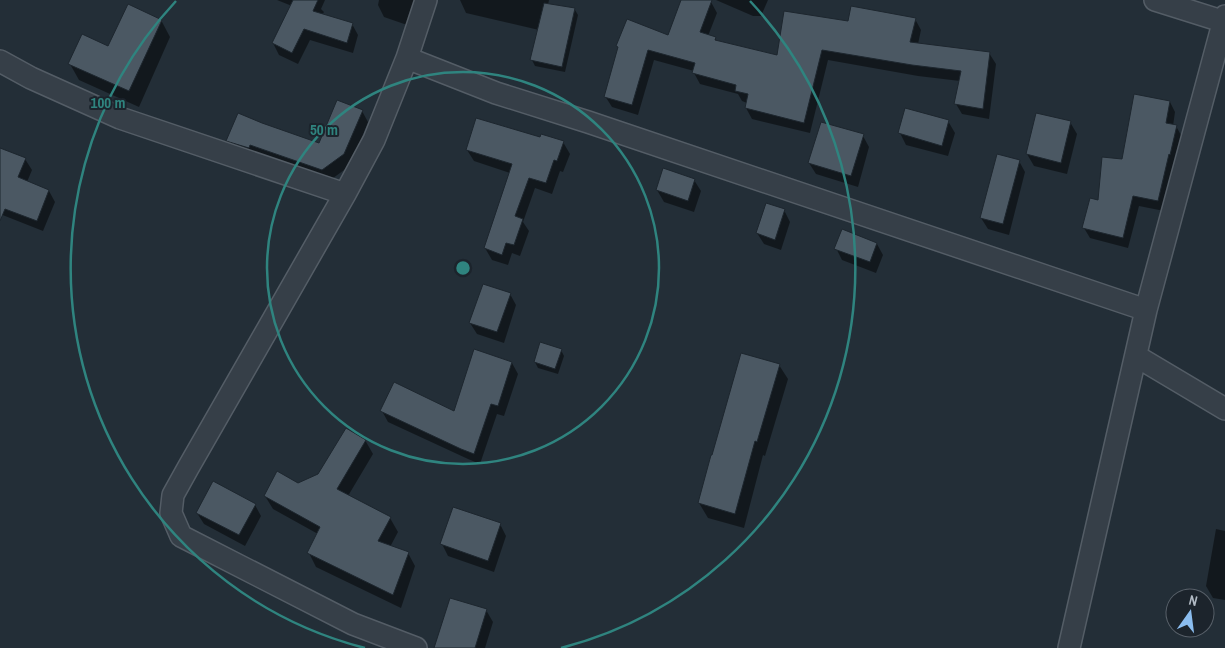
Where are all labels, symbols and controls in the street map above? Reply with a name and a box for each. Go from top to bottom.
text: 100 m [91,92,125,113]
text: 50 m [310,119,338,140]
centre of rings [454,259,472,277]
north arrow [1165,588,1215,638]
text: N [1187,591,1199,610]

